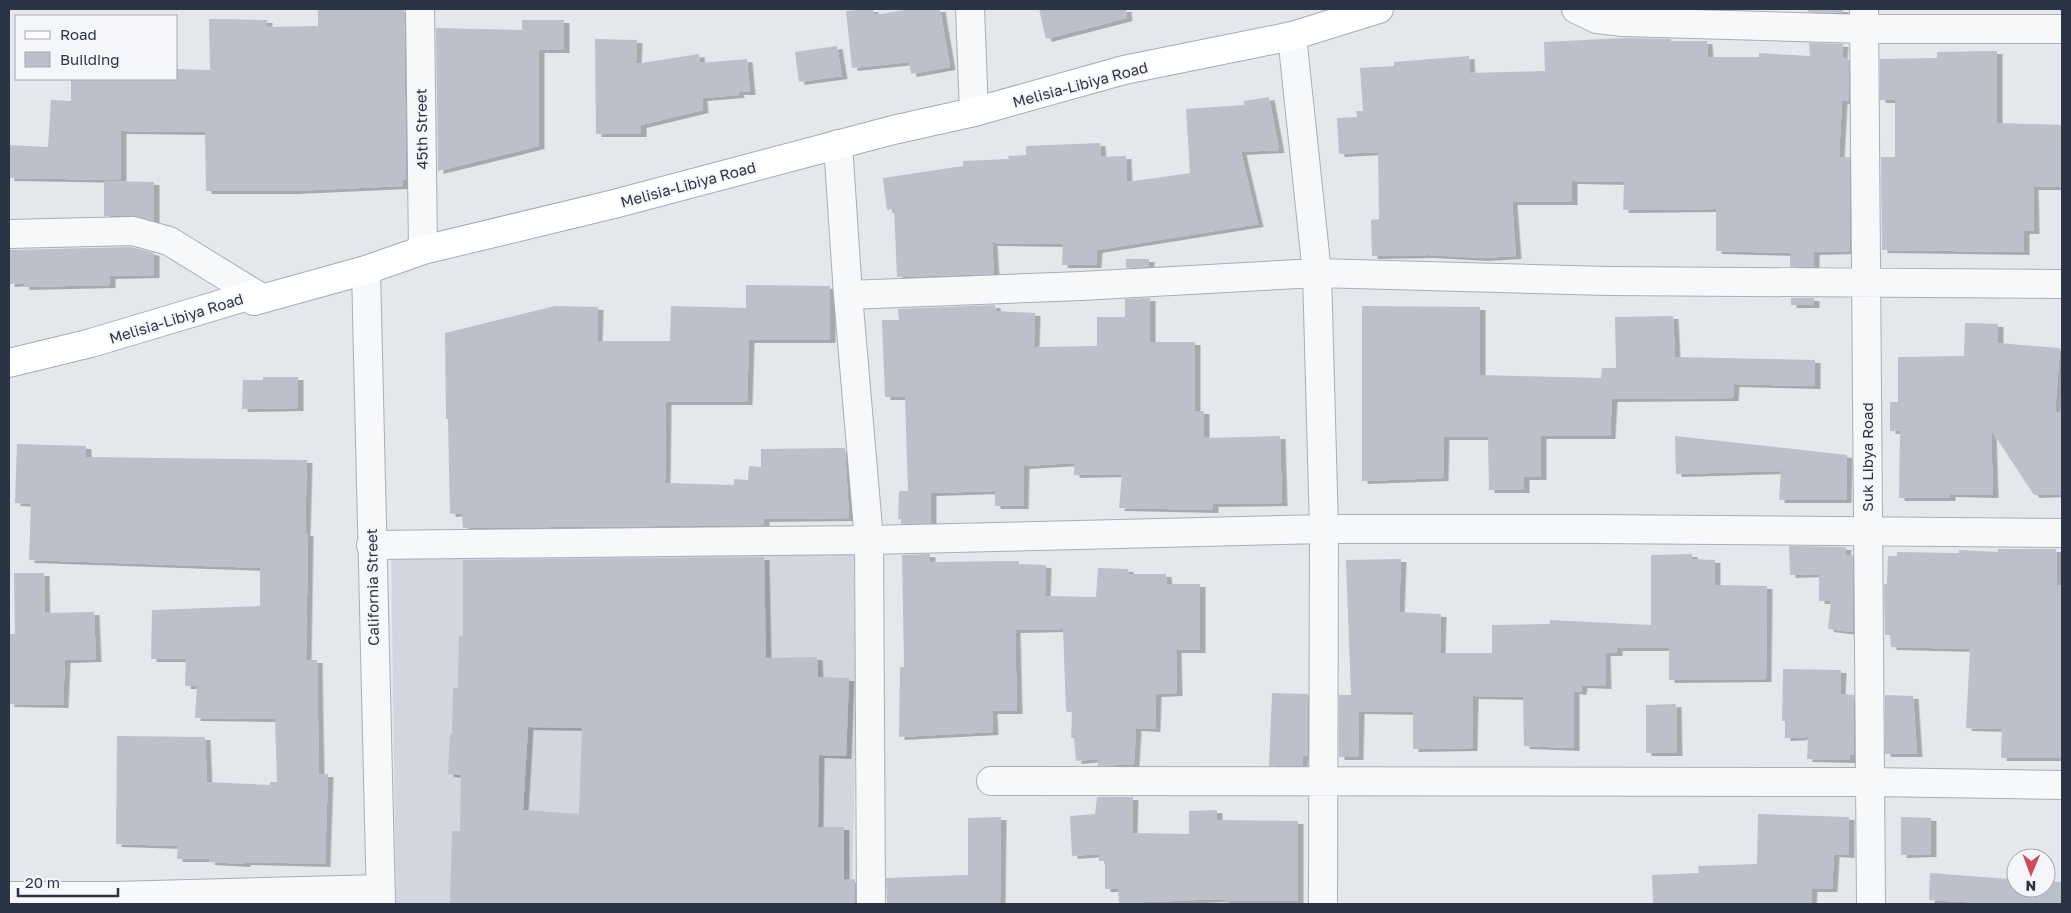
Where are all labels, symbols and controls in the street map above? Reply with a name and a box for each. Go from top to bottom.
legend [15,15,178,80]
text: Road [60,25,97,43]
text: Building [60,50,120,68]
street label: Melisia-Libiya Road [1010,57,1150,111]
street label: 45th Street [411,88,431,170]
street label: Melisia-Libiya Road [618,157,758,211]
street label: Melisia-Libiya Road [107,289,245,347]
street label: Suk Libya Road [1858,402,1876,512]
street label: California Street [362,528,382,646]
north arrow [2006,848,2056,898]
scale bar [18,866,118,898]
text: 20 m [25,873,60,891]
text: N [2025,878,2036,895]

